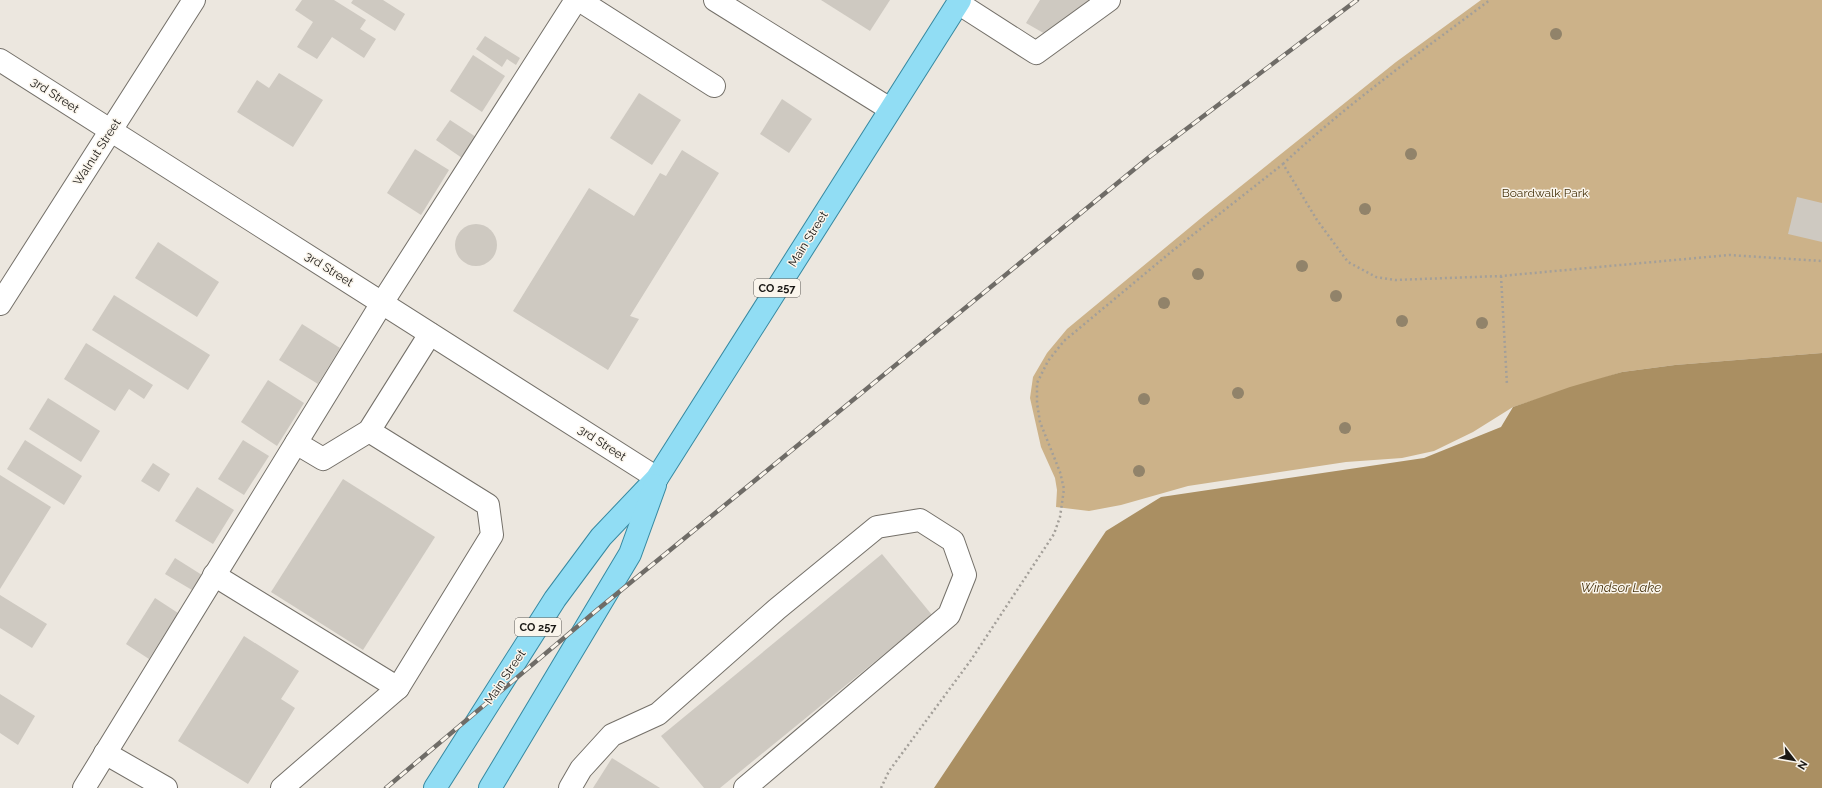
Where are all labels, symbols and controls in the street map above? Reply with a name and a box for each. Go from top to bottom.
street label: 3rd Street [28,74,82,116]
street label: Walnut Street [70,116,124,188]
park label: Boardwalk Park [1502,186,1589,200]
street label: Main Street [785,209,831,269]
street label: 3rd Street [302,249,356,289]
road number: CO 257 [754,279,800,297]
street label: 3rd Street [575,422,629,464]
water label: Windsor Lake [1581,580,1661,595]
road number: CO 257 [515,618,561,636]
street label: Main Street [482,647,528,707]
north arrow [1774,740,1814,780]
text: N [1794,758,1810,772]

